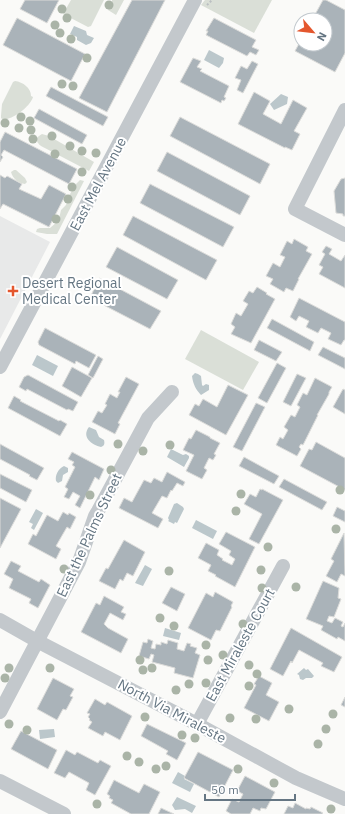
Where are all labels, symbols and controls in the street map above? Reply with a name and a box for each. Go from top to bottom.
north arrow [293,12,333,52]
text: N [314,30,330,44]
street label: East Mel Avenue [66,134,130,234]
place label: Desert Regional Medical Center [22,274,122,308]
marker: Desert Regional Medical Center [7,285,19,297]
street label: East the Palms Street [52,470,126,600]
street label: East Miraleste Court [201,585,279,705]
street label: North Via Miraleste [115,675,230,747]
scale bar [205,776,295,802]
text: 50 m [211,782,239,797]

